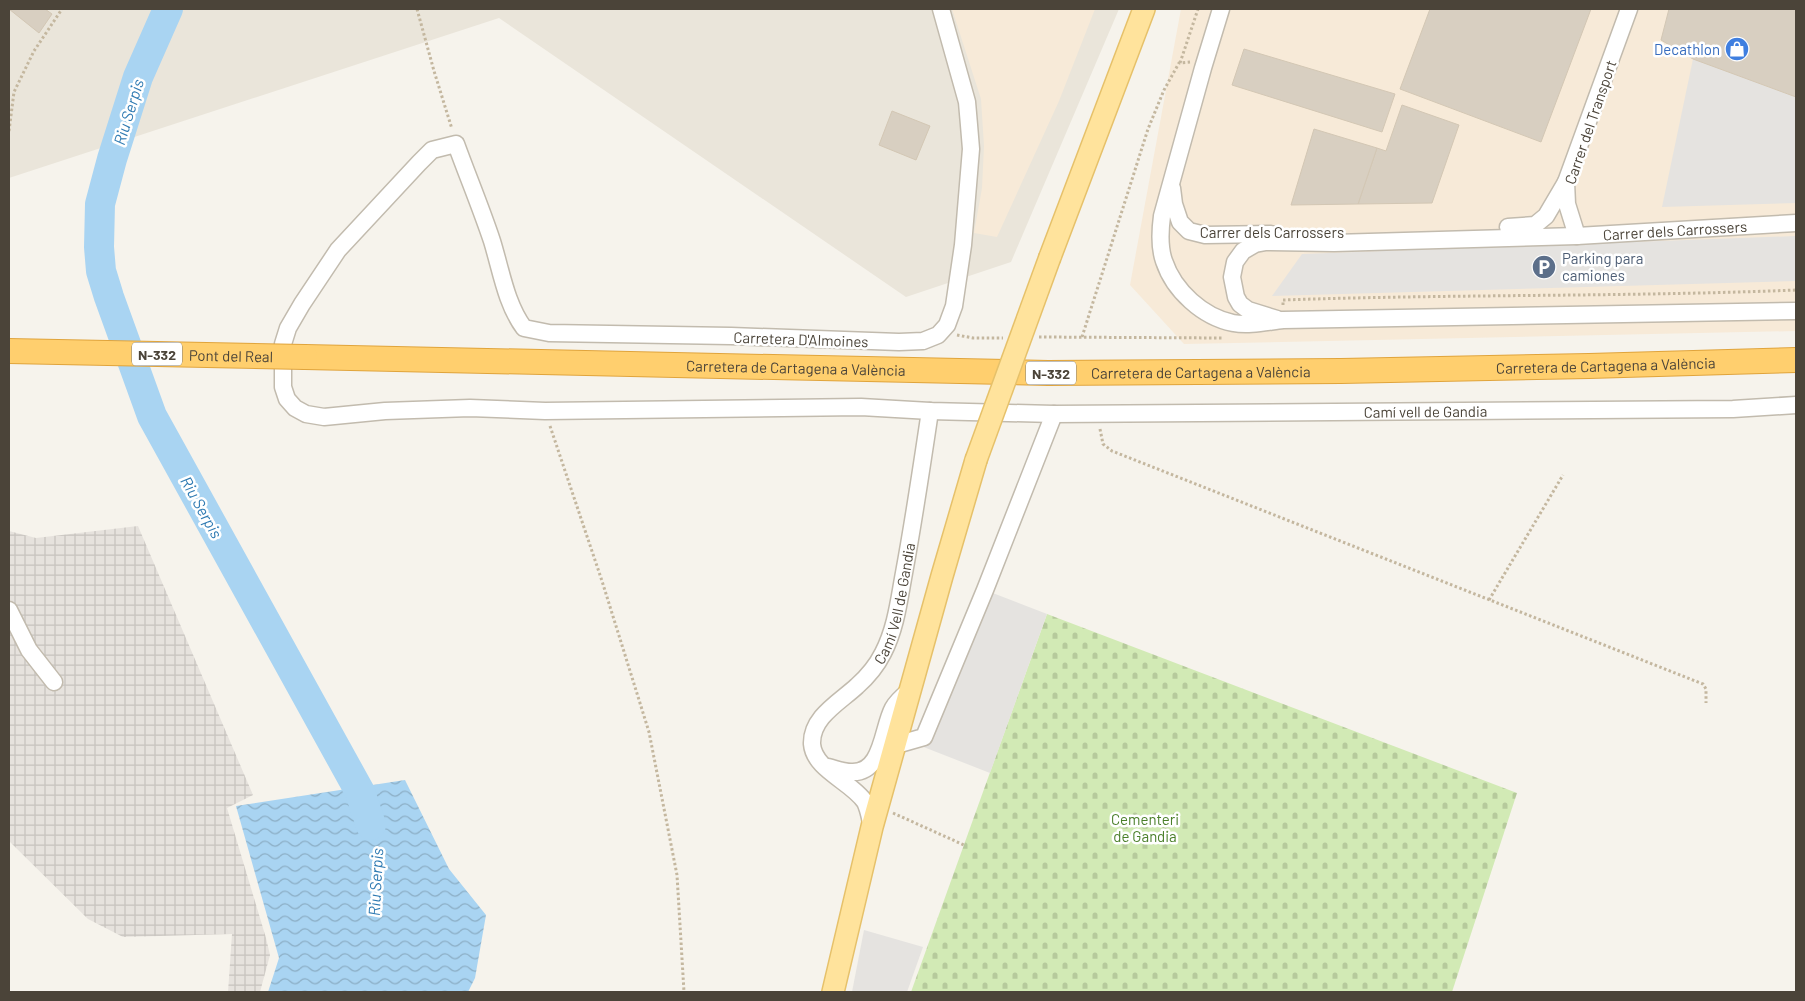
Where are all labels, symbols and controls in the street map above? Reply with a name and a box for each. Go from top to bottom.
shop icon: Decathlon [1724,36,1750,62]
place label: Decathlon [1654,40,1720,58]
street label: Carrer del Transport [1560,58,1620,186]
water label: Riu Serpis [109,76,147,147]
street label: Carrer dels Carrossers [1602,217,1748,243]
street label: Carrer dels Carrossers [1200,223,1344,241]
place label: Parking para camiones [1562,249,1643,284]
parking icon: Parking para camiones [1531,254,1557,280]
street label: Carretera D'Almoines [733,328,869,350]
road number: N-332 [132,342,182,366]
street label: Pont del Real [189,346,273,365]
street label: Carretera de Cartagena a València [1496,353,1716,377]
street label: Carretera de Cartagena a València [686,356,906,379]
road number: N-332 [1026,362,1076,384]
street label: Carretera de Cartagena a València [1091,362,1311,382]
street label: Camí vell de Gandia [1364,402,1488,421]
water label: Riu Serpis [177,473,227,542]
street label: Camí Vell de Gandia [870,541,918,667]
park label: Cementeri de Gandia [1111,810,1179,845]
water label: Riu Serpis [364,847,386,916]

